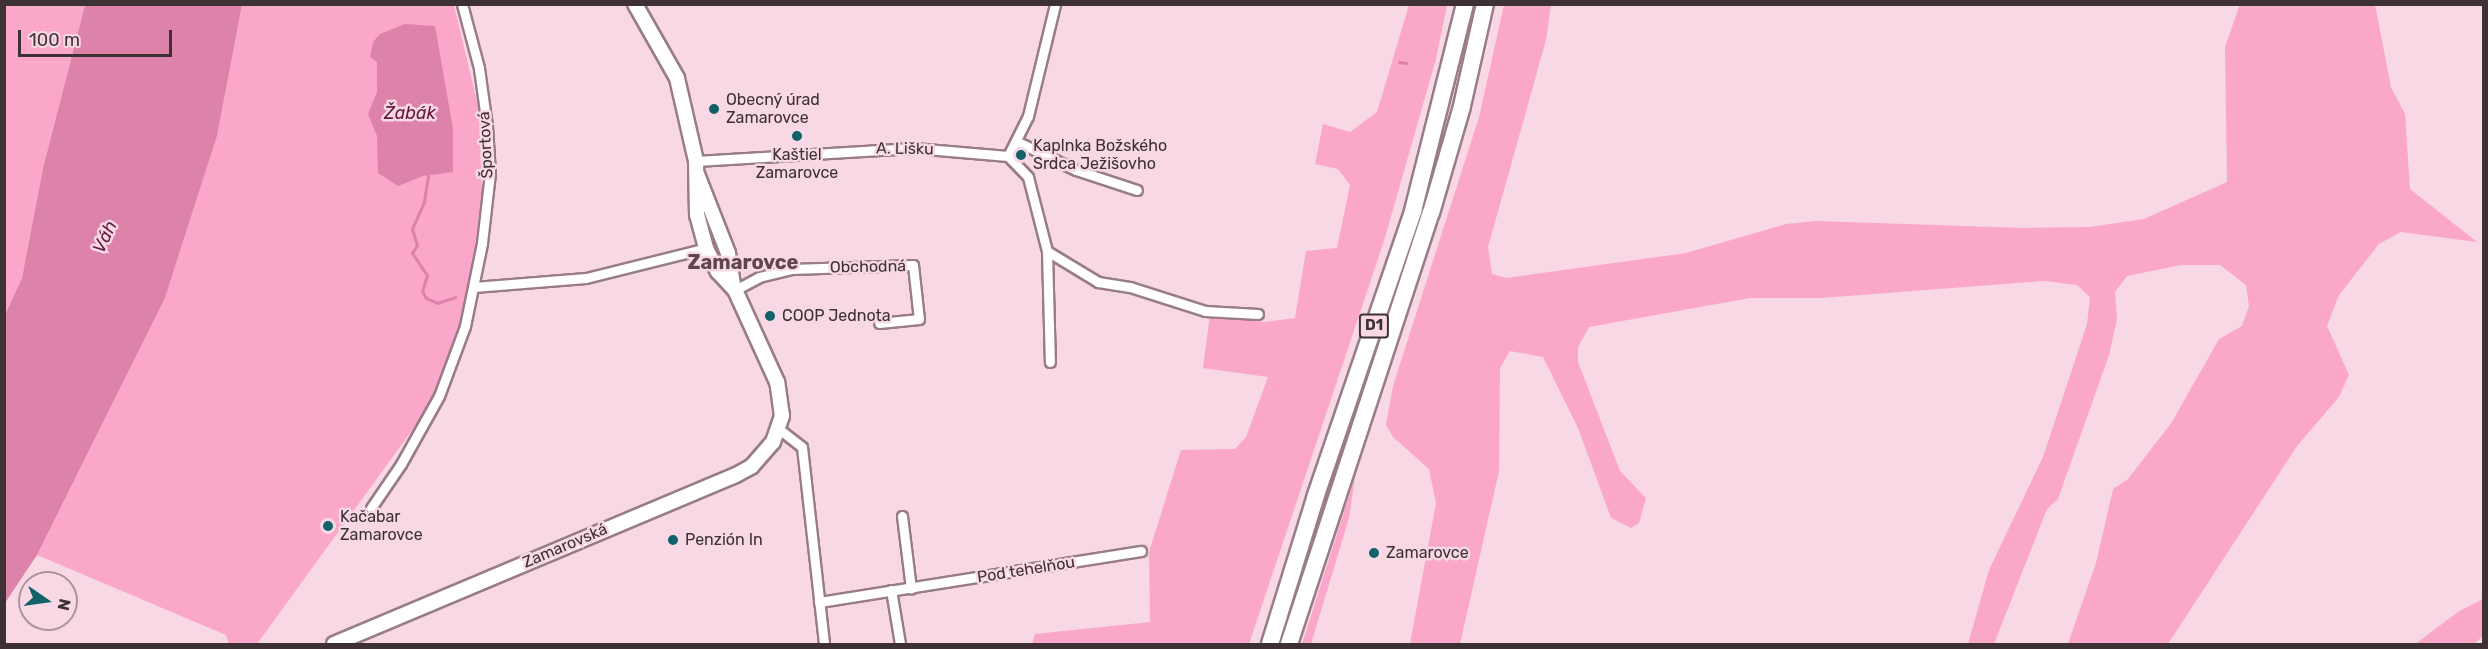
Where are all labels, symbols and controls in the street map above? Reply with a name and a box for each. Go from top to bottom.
scale bar [21,18,176,56]
text: 100 m [29,29,80,51]
place label: Obecný úrad Zamarovce [726,90,820,128]
water label: Žabák [384,102,436,124]
marker: Obecný úrad Zamarovce [707,102,721,116]
street label: Športová [475,111,497,179]
marker: Kaštiel Zamarovce [790,129,804,143]
place label: Kaplnka Božského Srdca Ježišovho [1033,136,1167,174]
street label: A. Lišku [876,139,934,159]
place label: Kaštiel Zamarovce [756,145,838,183]
marker: Kaplnka Božského Srdca Ježišovho [1014,148,1028,162]
water label: Váh [88,217,122,257]
district label: Zamarovce [688,250,798,274]
street label: Obchodná [830,257,906,277]
place label: COOP Jednota [782,306,891,326]
marker: COOP Jednota [763,309,777,323]
road number: D1 [1358,314,1390,338]
place label: Kačabar Zamarovce [340,507,423,545]
marker: Kačabar Zamarovce [321,519,335,533]
street label: Zamarovská [520,520,610,572]
place label: Penzión In [685,530,763,550]
marker: Penzión In [666,533,680,547]
place label: Zamarovce [1386,543,1469,563]
marker: Zamarovce [1367,546,1381,560]
street label: Pod tehelňou [976,553,1076,587]
north arrow [18,571,78,631]
text: N [54,597,75,612]

